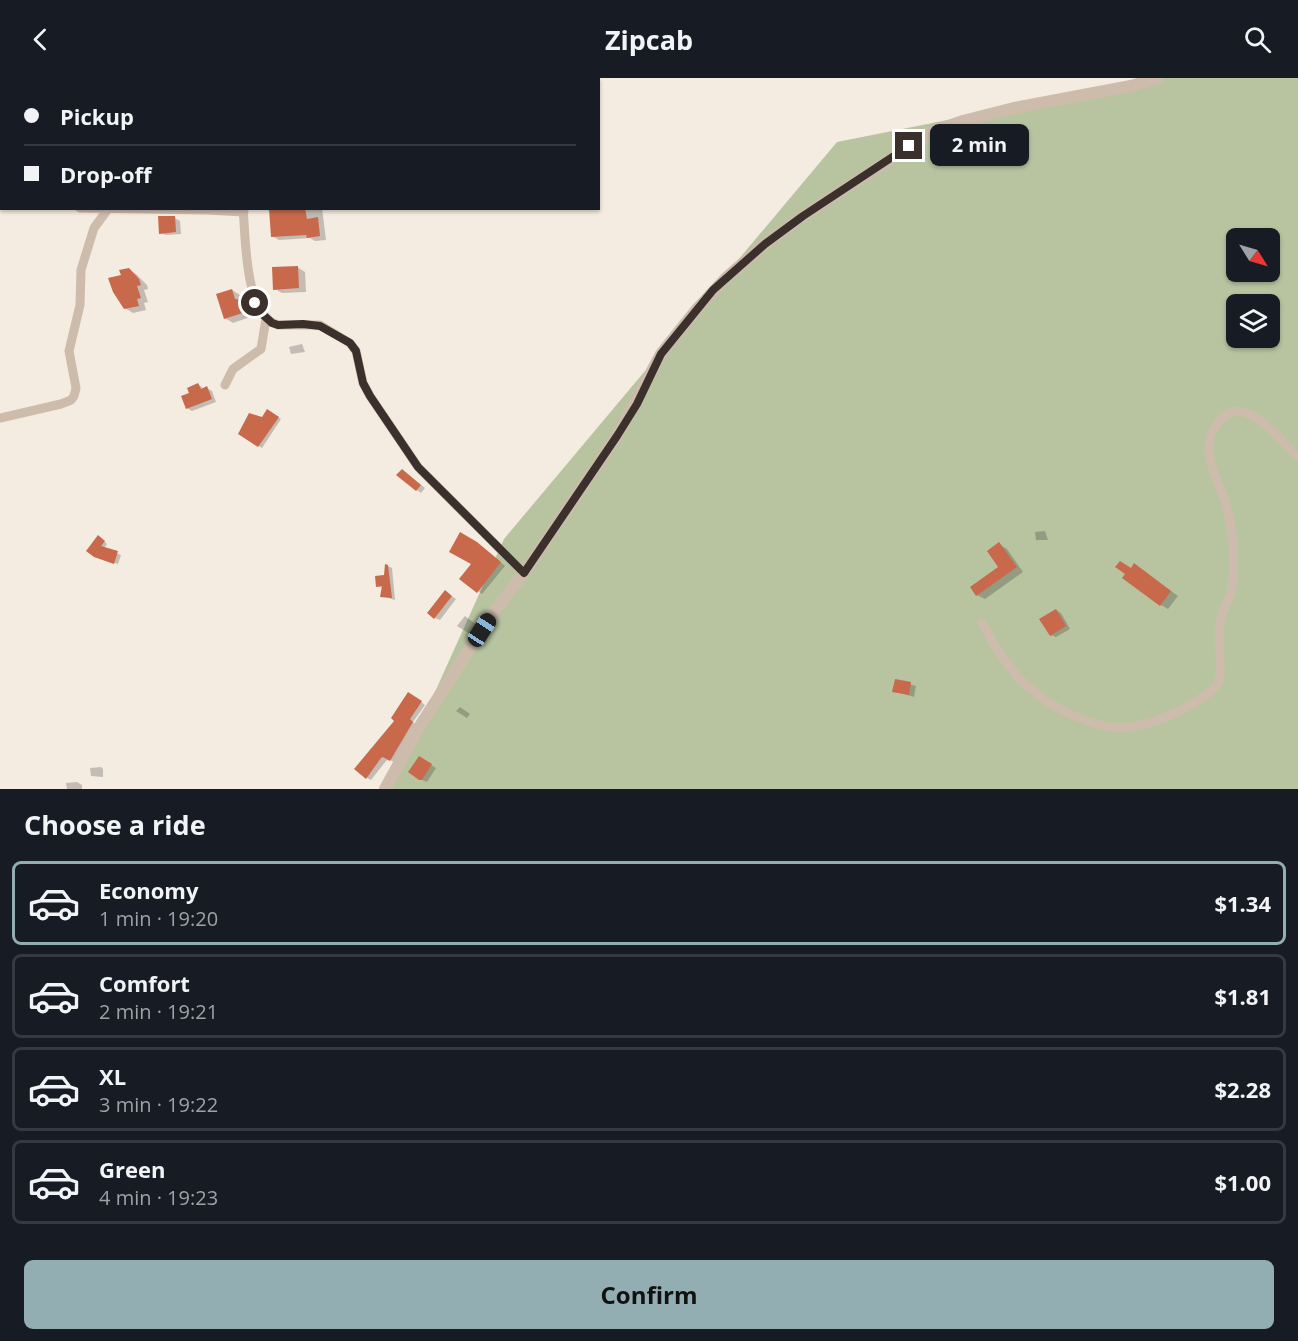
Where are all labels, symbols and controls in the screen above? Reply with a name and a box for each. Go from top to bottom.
text: Zipcab [605,21,693,58]
icon: back [24,23,57,56]
icon: search [1241,23,1274,56]
text: Pickup [60,101,134,131]
callout: 2 min [930,125,1029,167]
text: 2 min [952,131,1007,158]
route end [895,132,922,159]
text: Drop-off [60,159,152,189]
north arrow [1226,228,1280,282]
map controls [1226,228,1280,348]
route start [241,289,268,316]
button: layers [1226,294,1280,348]
car [465,610,499,650]
text: Choose a ride [24,806,206,843]
text: Economy [99,875,198,905]
icon: car [27,876,81,930]
text: $1.34 [1214,888,1271,918]
text: 1 min · 19:20 [99,905,218,932]
text: Comfort [99,968,190,998]
icon: car [27,969,81,1023]
text: $1.81 [1214,981,1271,1011]
text: 2 min · 19:21 [99,998,218,1025]
text: XL [99,1061,126,1091]
icon: car [27,1062,81,1116]
text: $2.28 [1214,1074,1271,1104]
text: 3 min · 19:22 [99,1091,218,1118]
text: Green [99,1154,165,1184]
icon: car [27,1155,81,1209]
text: $1.00 [1214,1167,1271,1197]
text: 4 min · 19:23 [99,1184,218,1211]
button: Confirm [24,1260,1274,1329]

